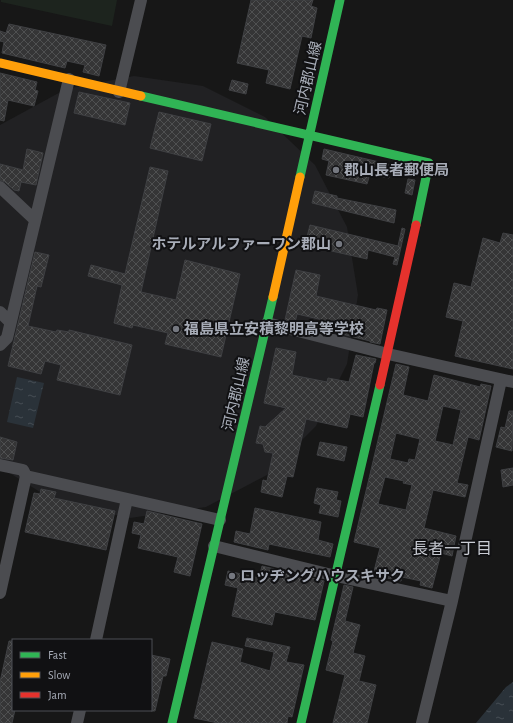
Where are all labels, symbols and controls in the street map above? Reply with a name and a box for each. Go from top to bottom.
street label: 河内郡山線 [292,40,324,116]
place label: 郡山長者郵便局 [344,162,449,178]
marker: 郡山長者郵便局 [331,165,341,175]
place label: ホテルアルファーワン郡山 [151,236,331,252]
marker: ホテルアルファーワン郡山 [334,239,344,249]
place label: 福島県立安積黎明高等学校 [183,320,364,337]
marker: 福島県立安積黎明高等学校 [171,324,181,334]
street label: 河内郡山線 [220,356,252,432]
district label: 長者一丁目 [412,541,492,557]
place label: ロッヂングハウスキサク [240,568,405,584]
marker: ロッヂングハウスキサク [227,571,237,581]
legend [12,639,152,711]
text: Fast [48,649,67,661]
text: Slow [48,669,70,681]
text: Jam [48,689,67,701]

